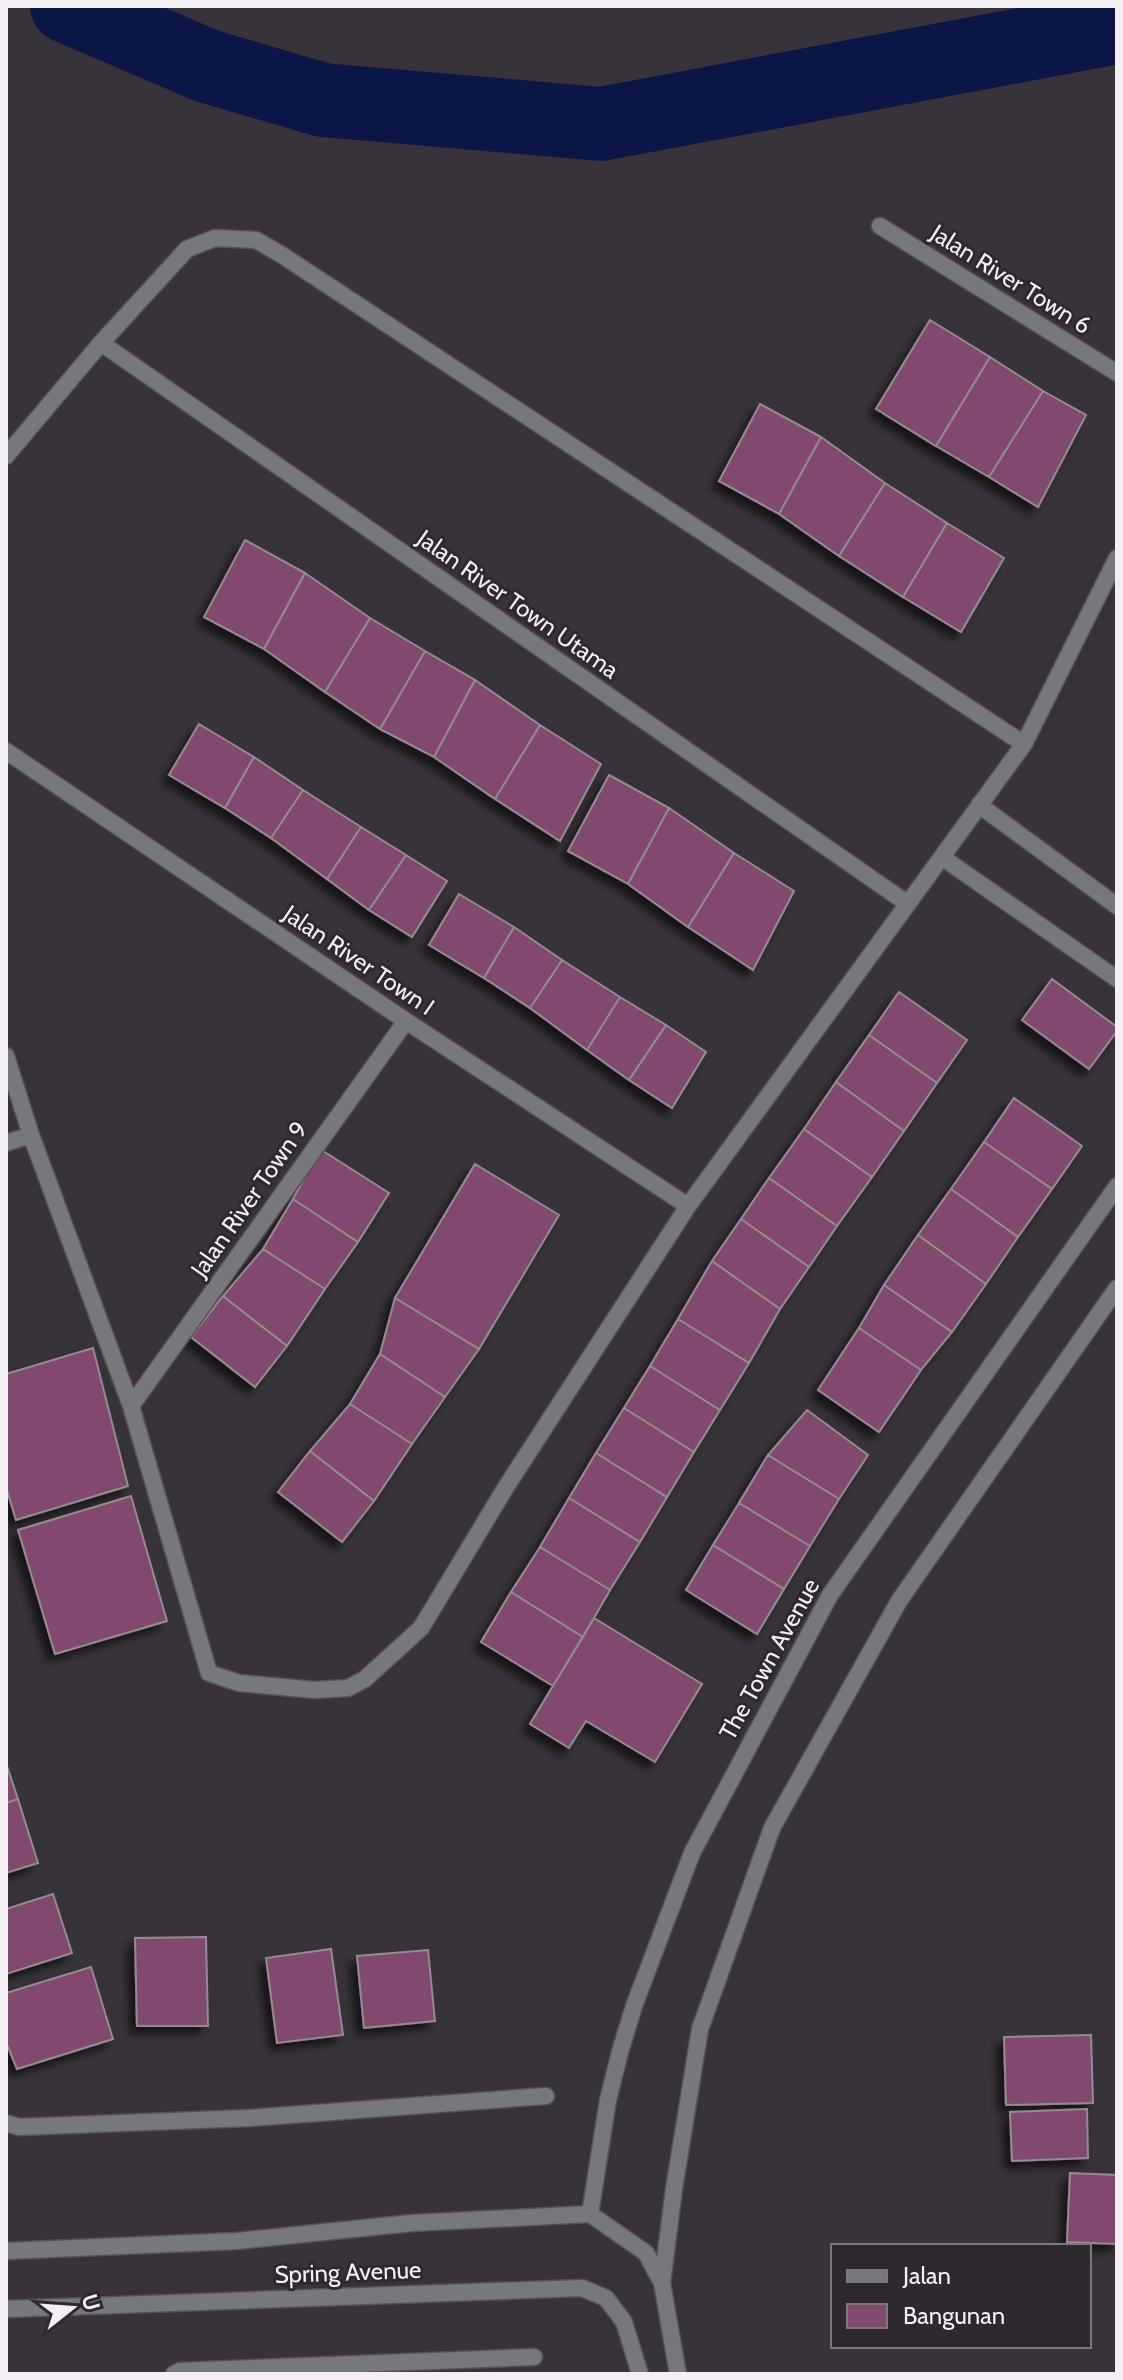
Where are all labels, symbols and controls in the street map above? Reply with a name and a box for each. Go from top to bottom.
street label: Jalan River Town 6 [925,218,1096,340]
street label: Jalan River Town Utama [411,523,625,685]
street label: Jalan River Town I [277,898,440,1021]
street label: Jalan River Town 9 [184,1116,313,1283]
street label: The Town Avenue [713,1573,825,1745]
legend [831,2244,1091,2348]
street label: Spring Avenue [274,2255,422,2289]
text: Jalan [902,2261,951,2290]
north arrow [32,2268,112,2348]
text: U [75,2291,106,2314]
text: Bangunan [903,2301,1005,2330]

